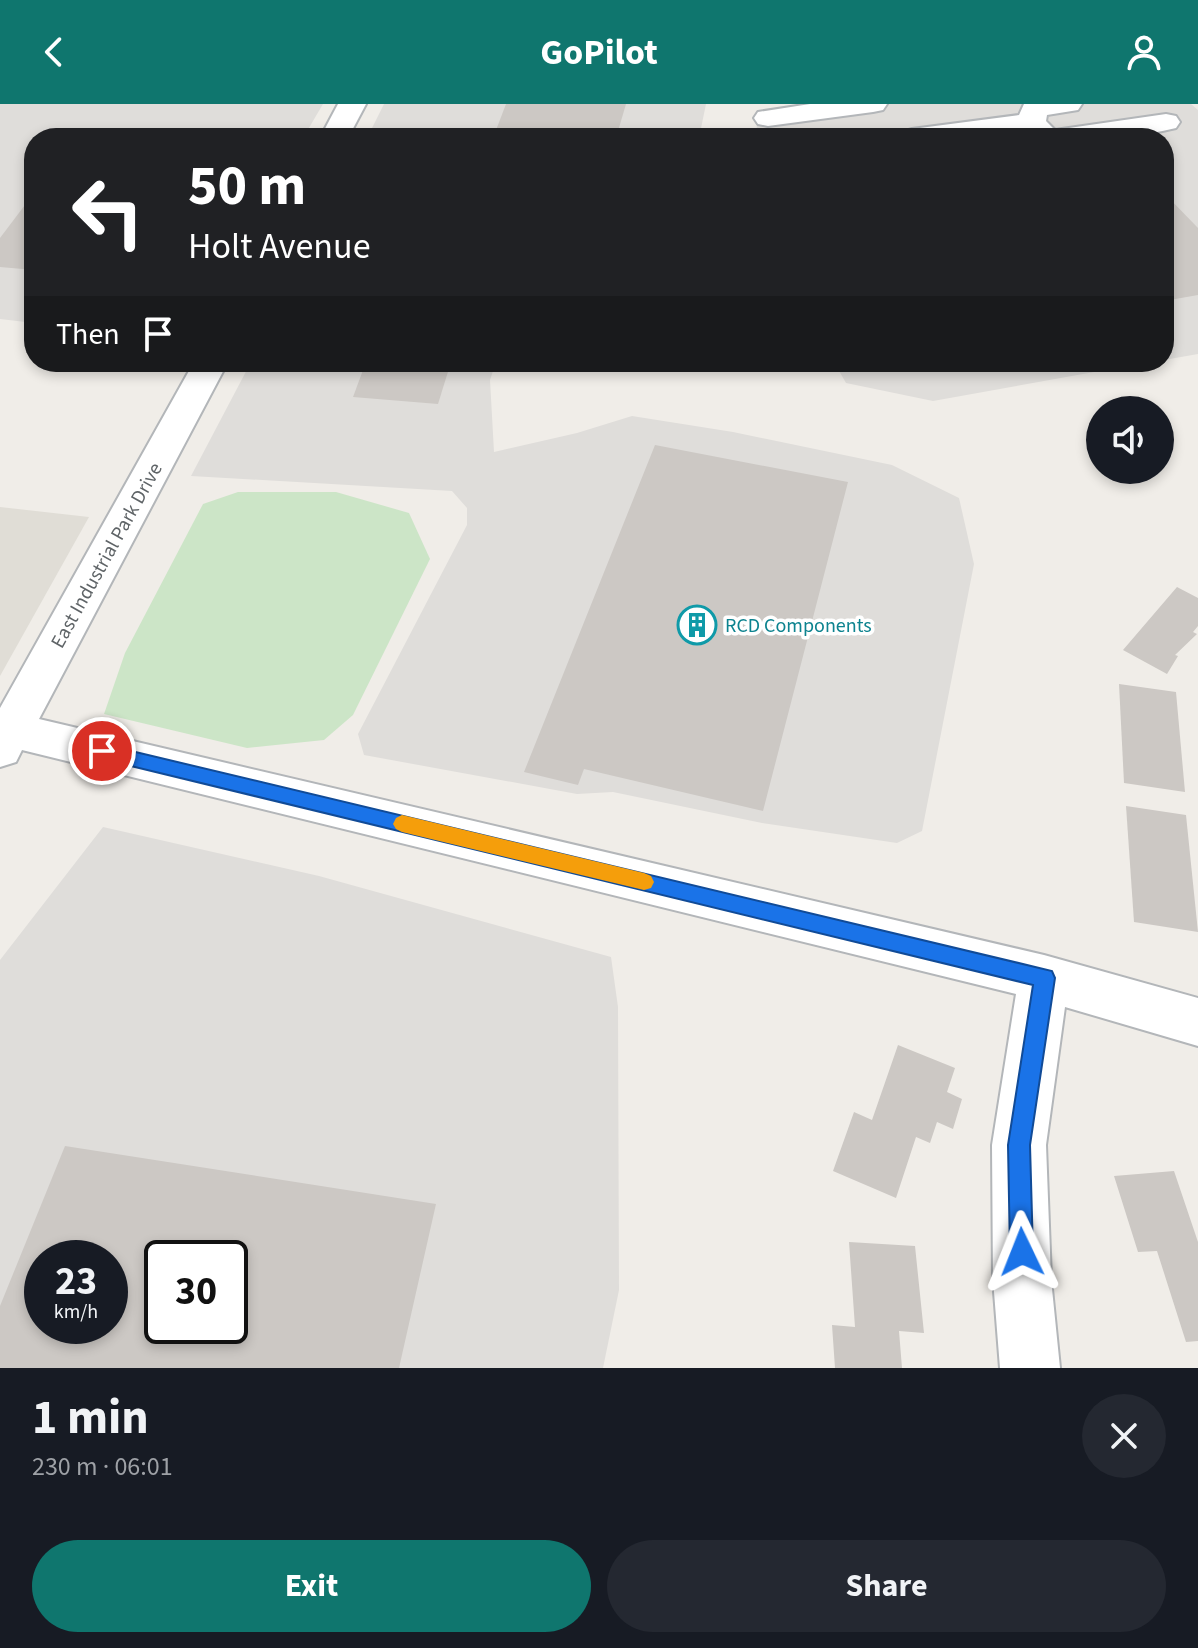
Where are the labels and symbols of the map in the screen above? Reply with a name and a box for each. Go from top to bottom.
street label: East Industrial Park Drive [44,458,170,653]
building icon: RCD Components [676,604,718,646]
place label: RCD Components [725,612,872,640]
pin [68,717,136,785]
position arrow [980,1210,1064,1294]
speed limit sign: 30 [144,1240,248,1344]

